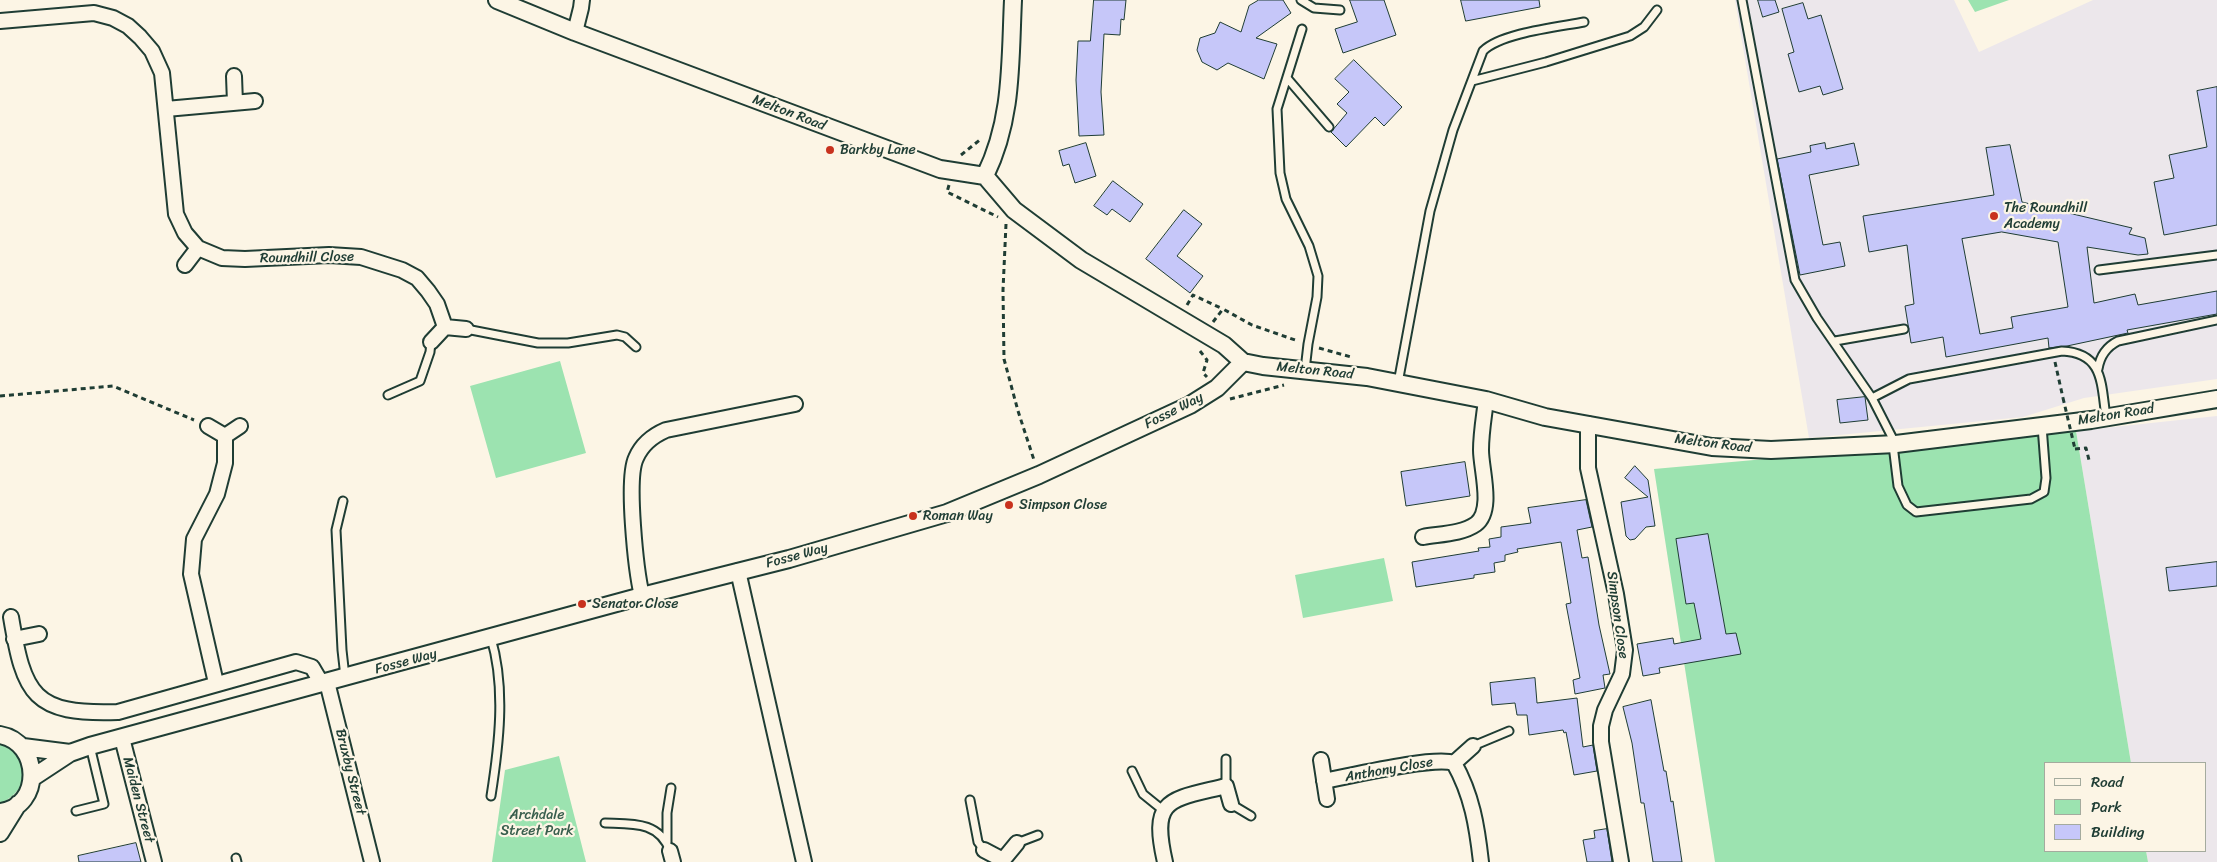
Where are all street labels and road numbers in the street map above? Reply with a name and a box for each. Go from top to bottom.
street label: Melton Road [750,91,828,135]
street label: Roundhill Close [260,249,354,267]
street label: Melton Road [1276,359,1354,383]
street label: Fosse Way [1142,389,1206,433]
street label: Melton Road [2077,401,2155,429]
street label: Melton Road [1674,431,1752,457]
street label: Fosse Way [764,540,830,572]
street label: Simpson Close [1603,570,1631,660]
street label: Fosse Way [373,646,439,678]
street label: Bruxby Street [331,727,369,817]
street label: Anthony Close [1344,754,1434,786]
street label: Maiden Street [118,755,158,845]

